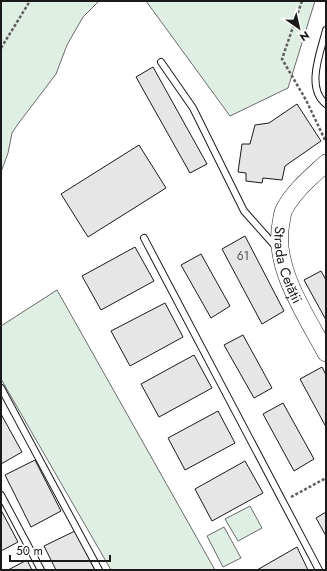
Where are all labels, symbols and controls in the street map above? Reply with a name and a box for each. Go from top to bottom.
north arrow [279,8,319,48]
text: N [296,27,313,45]
street label: Strada Cetății [269,226,307,307]
house number: 61 [237,247,249,265]
scale bar [10,537,110,563]
text: 50 m [16,542,43,560]

